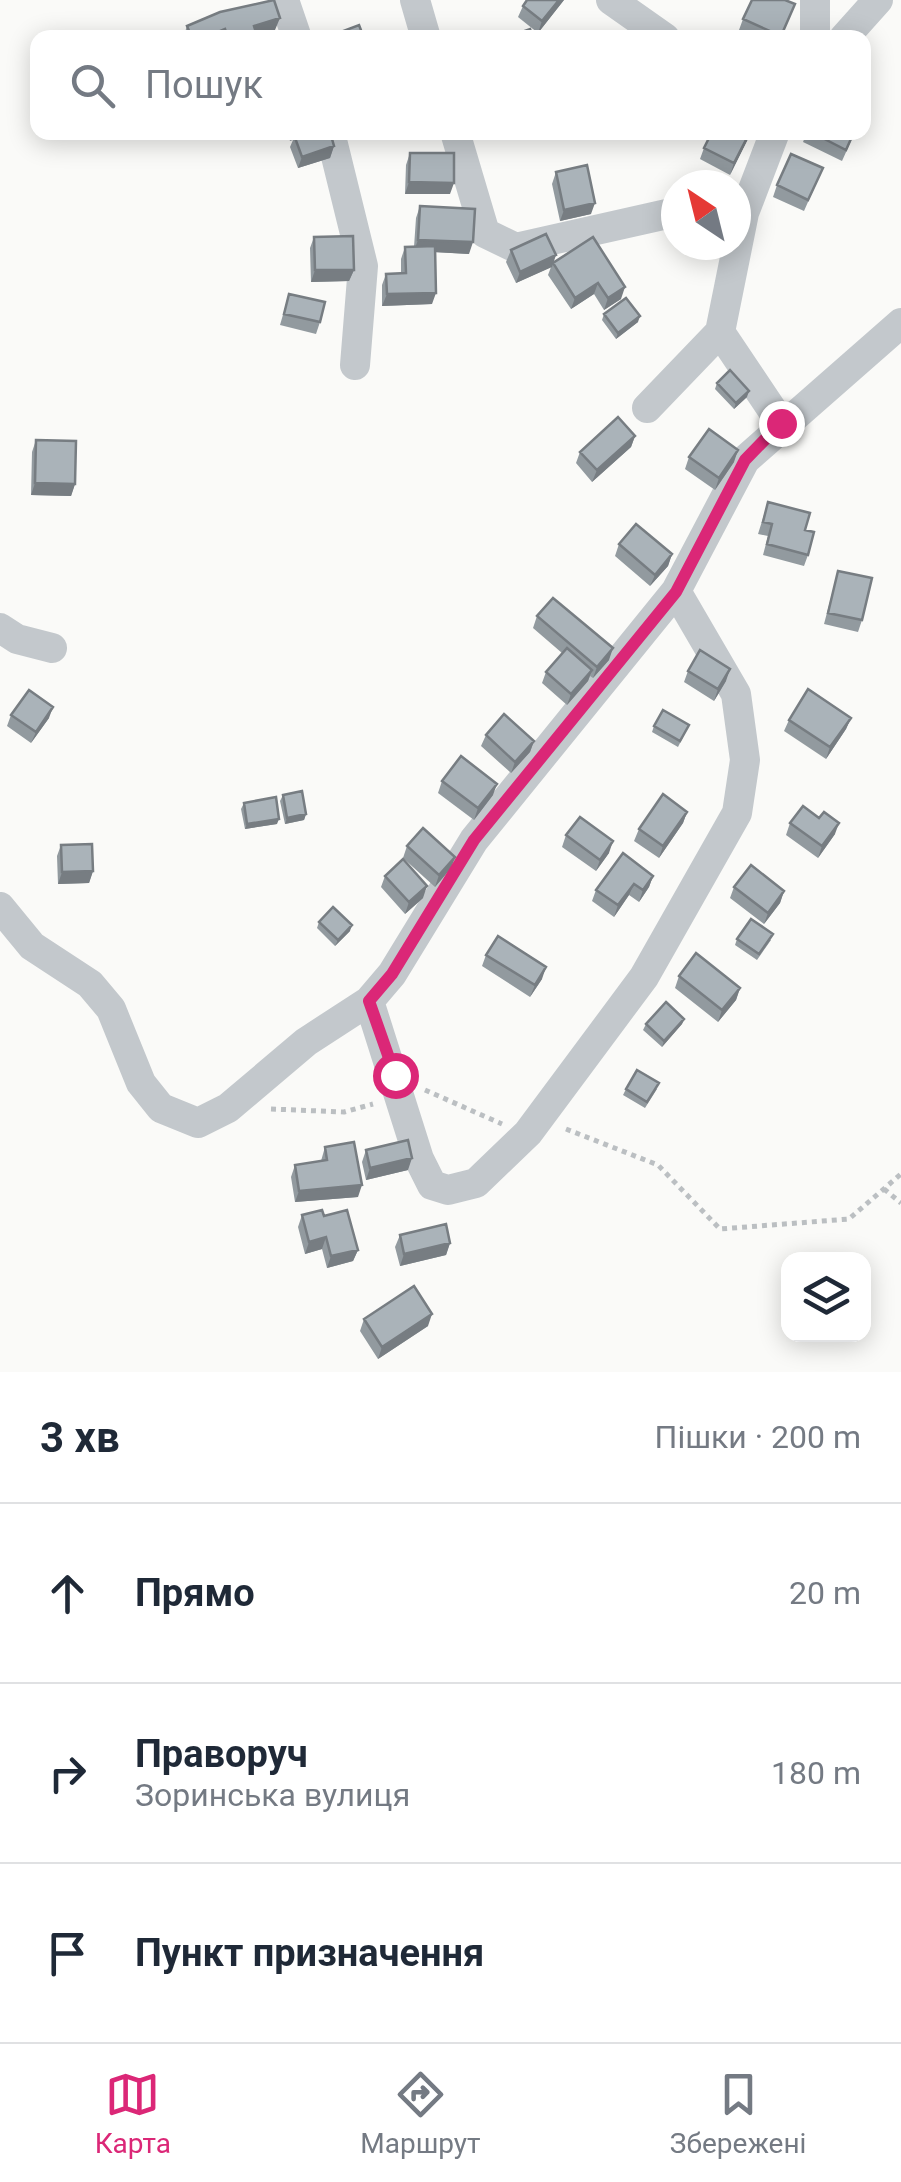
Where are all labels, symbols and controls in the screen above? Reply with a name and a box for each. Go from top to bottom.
search box [30,30,871,140]
icon: search [65,58,120,113]
text: Пошук [145,63,263,107]
north arrow [661,170,751,260]
route end [759,401,805,447]
route start [373,1053,419,1099]
map controls [781,1252,871,1342]
button: layers [781,1252,871,1342]
text: 3 хв [40,1413,120,1462]
text: Пішки · 200 m [655,1418,861,1456]
icon: ahead [40,1566,95,1621]
text: Прямо [135,1571,255,1615]
text: 20 m [789,1574,861,1612]
text: Праворуч [135,1732,308,1776]
icon: right [40,1746,95,1801]
text: 180 m [771,1754,861,1792]
text: Зоринська вулиця [135,1776,410,1814]
icon: arrive [40,1926,95,1981]
text: Пункт призначення [135,1931,484,1975]
tab: Карта [95,2067,171,2160]
tab: Маршрут [360,2067,481,2160]
tab: Збережені [670,2067,806,2160]

